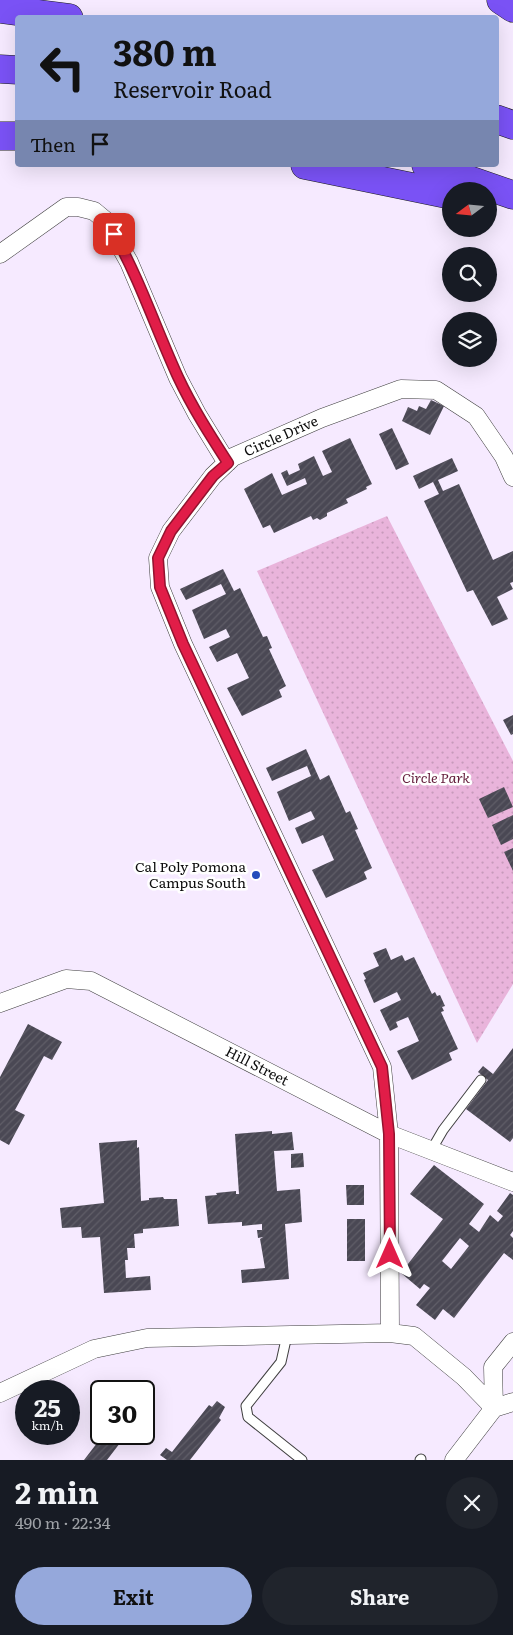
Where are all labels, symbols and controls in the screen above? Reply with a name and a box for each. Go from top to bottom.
text: 380 m [113,25,217,77]
icon: left [30,35,95,100]
text: Reservoir Road [113,72,272,105]
text: Then [30,130,76,158]
icon: arrive [86,130,114,158]
north arrow [442,182,498,238]
map controls [442,182,497,367]
pin [93,213,135,255]
icon: arrive [100,220,128,248]
button: search [442,247,497,302]
button: layers [442,312,497,367]
street label: Circle Drive [240,410,321,460]
park label: Circle Park [402,767,470,787]
place label: Cal Poly Pomona Campus South [135,856,246,892]
marker: Cal Poly Pomona Campus South [250,869,262,881]
street label: Hill Street [222,1041,293,1090]
position arrow [363,1227,415,1279]
speed limit sign: 30 [90,1380,155,1445]
text: 25 [34,1388,61,1425]
text: km/h [32,1416,63,1434]
text: 2 min [15,1469,99,1513]
button: close [446,1477,498,1529]
text: 490 m · 22:34 [15,1510,111,1534]
button: Exit [15,1567,252,1625]
button: Share [262,1567,498,1625]

